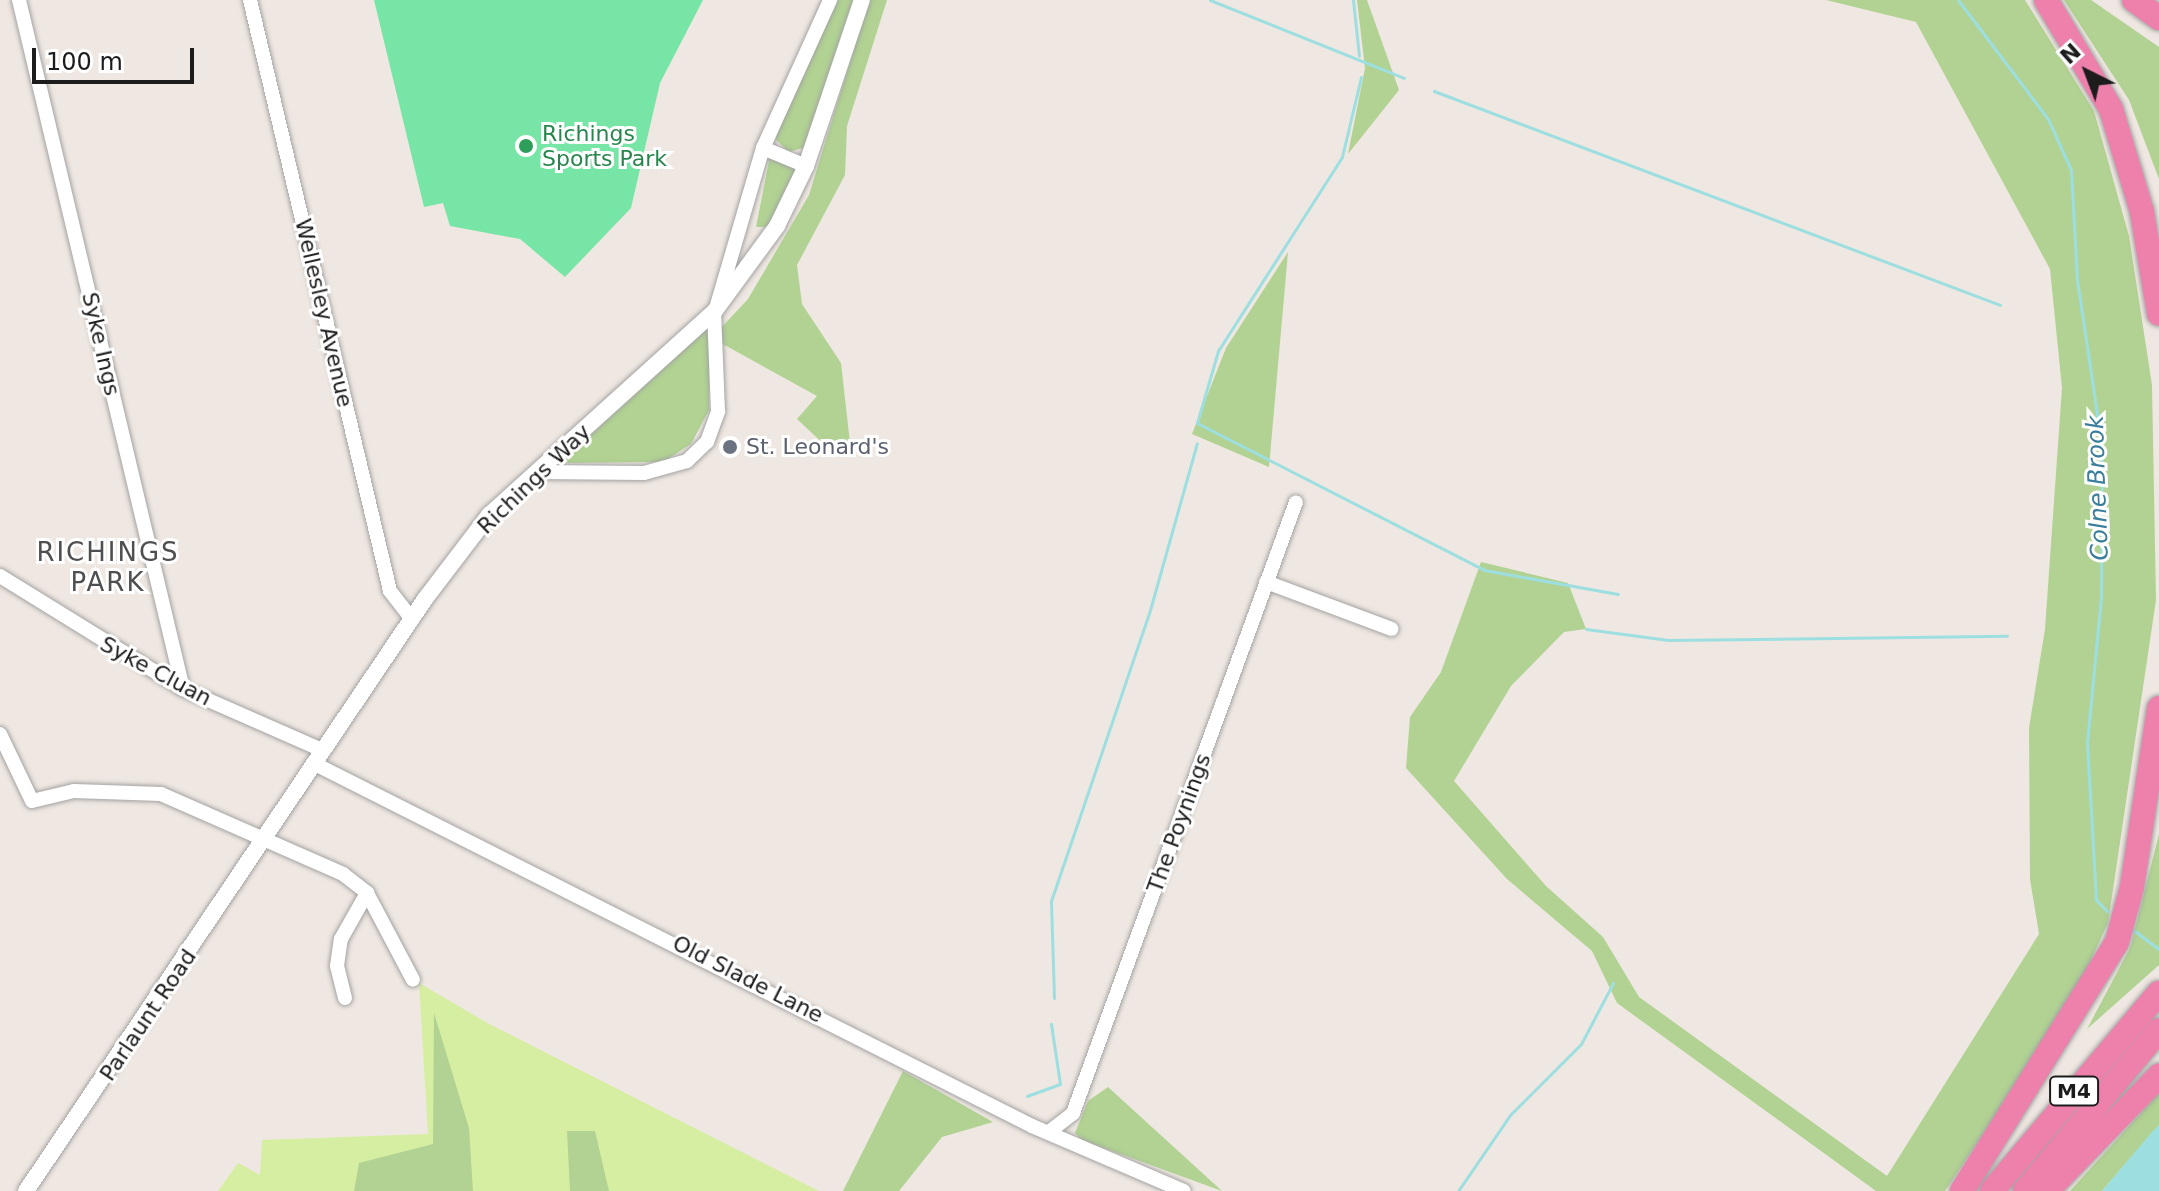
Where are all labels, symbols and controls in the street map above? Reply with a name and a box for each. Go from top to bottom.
scale bar [36,32,198,82]
north arrow [2047,32,2127,112]
text: N [2055,38,2086,69]
text: 100 m [46,48,123,76]
place label: Richings Sports Park [542,120,667,172]
marker: Richings Sports Park [517,137,535,155]
street label: Wellesley Avenue [289,216,359,410]
street label: Syke Ings [76,290,126,398]
water label: Colne Brook [2081,415,2115,561]
street label: Richings Way [472,419,596,539]
place label: St. Leonard's [746,434,889,460]
marker: St. Leonard's [721,438,739,456]
district label: RICHINGS PARK [36,537,180,598]
street label: Syke Cluan [96,631,216,711]
street label: The Poynings [1142,750,1216,896]
street label: Old Slade Lane [668,930,828,1028]
street label: Parlaunt Road [94,944,202,1086]
road number: M4 [2048,1075,2100,1107]

